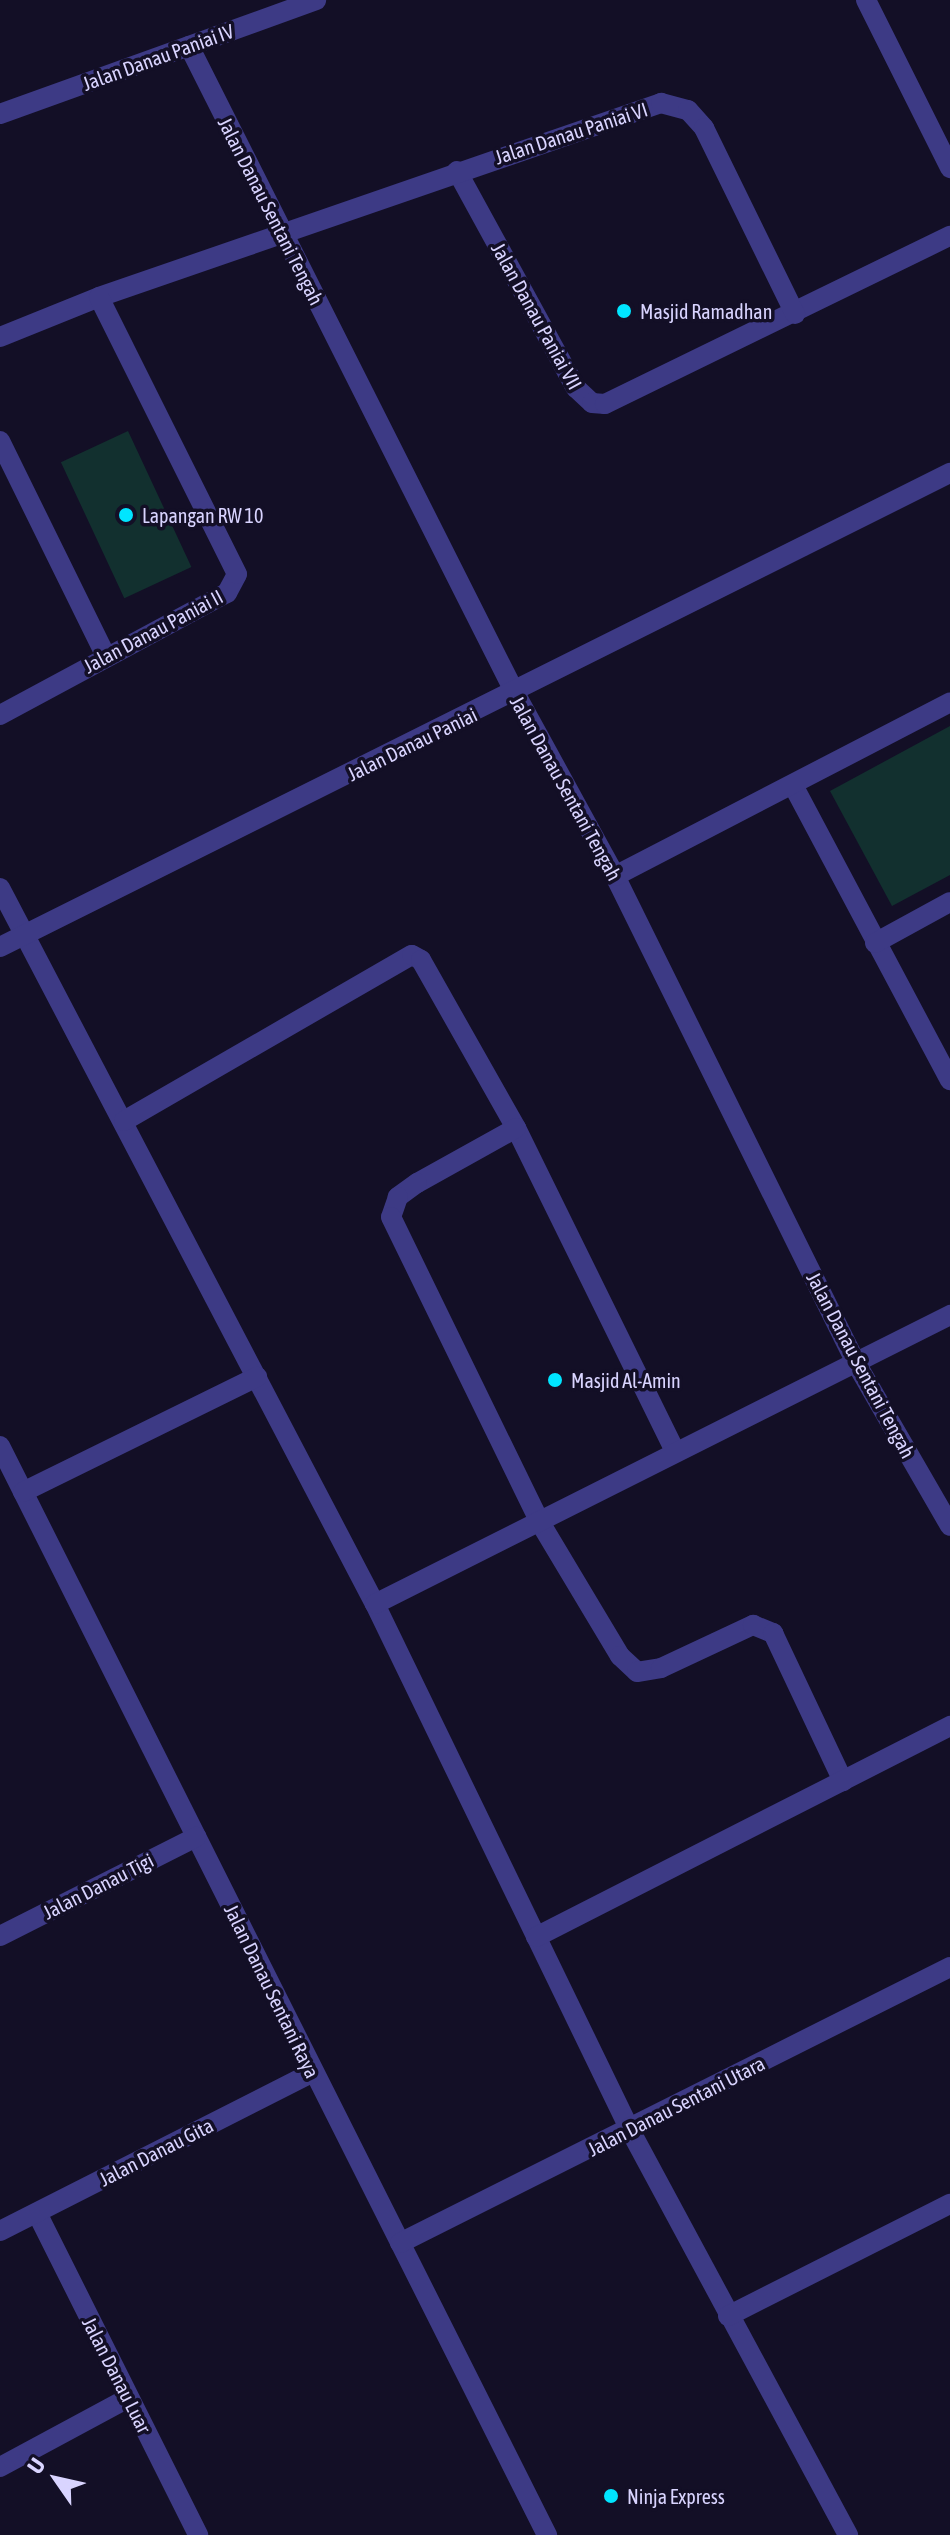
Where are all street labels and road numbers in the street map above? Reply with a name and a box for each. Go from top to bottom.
street label: Jalan Danau Paniai IV [79,19,237,95]
street label: Jalan Danau Paniai VI [492,97,650,169]
street label: Jalan Danau Sentani Tengah [213,113,329,309]
street label: Jalan Danau Paniai VII [487,238,587,394]
street label: Jalan Danau Paniai II [79,584,227,678]
street label: Jalan Danau Sentani Tengah [505,691,627,885]
street label: Jalan Danau Paniai [343,702,481,786]
street label: Jalan Danau Sentani Tengah [802,1268,920,1462]
street label: Jalan Danau Tigi [39,1848,157,1924]
street label: Jalan Danau Sentani Raya [219,1900,325,2082]
street label: Jalan Danau Sentani Utara [583,2051,769,2161]
street label: Jalan Danau Gita [95,2113,217,2191]
street label: Jalan Danau Luar [77,2313,157,2437]

